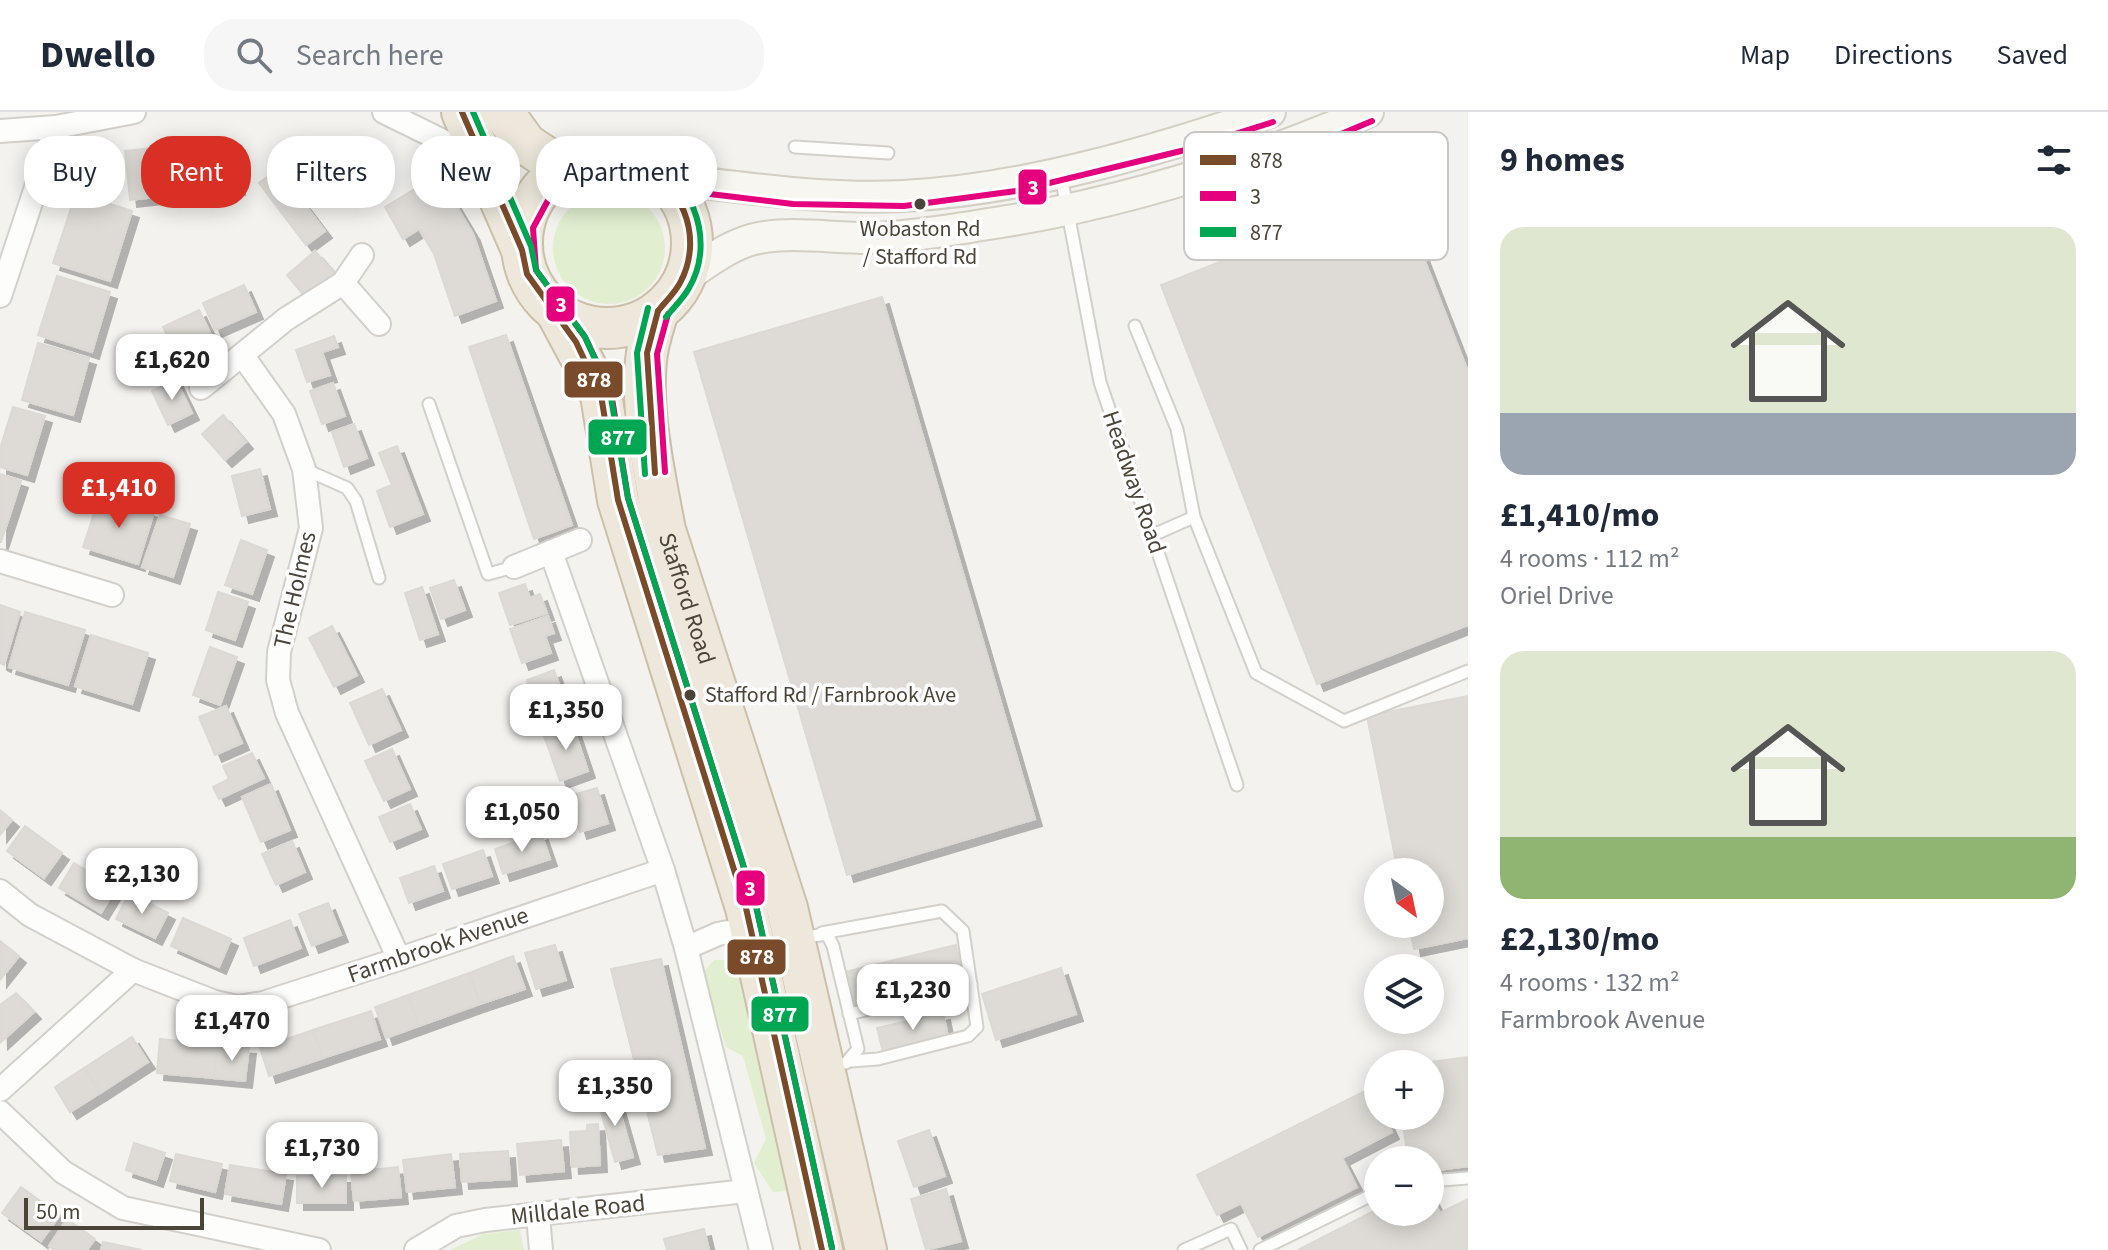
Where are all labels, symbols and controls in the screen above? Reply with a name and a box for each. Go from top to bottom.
search box [204,19,764,91]
text: Dwello [40,28,156,82]
icon: search [232,33,276,77]
text: Search here [296,34,444,77]
text: Map [1740,35,1790,75]
text: Directions [1834,35,1953,75]
text: Saved [1997,35,2068,75]
legend [1184,132,1448,260]
chip: Buy [24,136,125,208]
chip: Rent [141,136,251,208]
chip: Filters [267,136,395,208]
chip: New [411,136,520,208]
chip: Apartment [536,136,717,208]
text: 9 homes [1500,136,1625,185]
icon: filters [2032,138,2076,182]
text: 878 [1250,145,1283,177]
line badge: 3 [1017,168,1048,206]
text: 3 [1027,172,1039,204]
text: 3 [1250,181,1261,213]
marker: Wobaston Rd / Stafford Rd [912,196,928,212]
place label: Wobaston Rd / Stafford Rd [860,213,980,273]
text: 877 [1250,217,1283,249]
icon: home [1716,279,1860,423]
line badge: 3 [545,285,576,323]
text: 3 [555,289,567,321]
pin: £1,620 [107,334,237,402]
text: £1,620 [134,341,210,378]
line badge: 878 [563,360,624,399]
text: 878 [577,364,611,396]
street label: Headway Road [1093,406,1175,558]
line badge: 877 [587,418,648,456]
text: 877 [601,422,635,454]
pin: £1,410 [54,462,184,530]
text: £1,410 [81,469,157,506]
text: £1,410/mo [1500,491,1660,540]
street label: The Holmes [265,528,325,652]
street label: Stafford Road [649,528,725,669]
text: 4 rooms · 112 m² [1500,540,1679,577]
text: Oriel Drive [1500,577,1614,614]
place label: Stafford Rd / Farnbrook Ave [705,679,956,711]
pin: £1,350 [501,684,631,752]
marker: Stafford Rd / Farnbrook Ave [682,687,698,703]
text: £1,350 [528,691,604,728]
icon: home [1716,703,1860,847]
pin: £1,050 [457,786,587,854]
text: £1,050 [484,793,560,830]
pin: £2,130 [77,848,207,916]
text: £2,130 [104,855,180,892]
north arrow [1364,858,1444,938]
map controls [1364,858,1444,1226]
line badge: 3 [735,869,766,907]
text: 3 [744,873,756,905]
street label: Farmbrook Avenue [343,898,533,992]
text: £2,130/mo [1500,915,1660,964]
line badge: 878 [726,938,787,976]
text: 878 [740,941,774,973]
button: layers [1364,954,1444,1034]
pin: £1,230 [848,964,978,1032]
text: 4 rooms · 132 m² [1500,964,1679,1001]
text: £1,230 [875,971,951,1008]
pin: £1,470 [167,995,297,1063]
line badge: 877 [750,995,810,1033]
text: 877 [763,999,797,1031]
text: Farmbrook Avenue [1500,1001,1705,1038]
text: £1,470 [194,1002,270,1039]
button: + [1364,1050,1444,1130]
pin: £1,350 [550,1060,680,1128]
text: £1,350 [577,1067,653,1104]
pin: £1,730 [257,1122,387,1190]
text: £1,730 [284,1129,360,1166]
button: − [1364,1146,1444,1226]
street label: Milldale Road [509,1186,647,1234]
scale bar [24,1194,204,1230]
text: 50 m [36,1196,81,1228]

